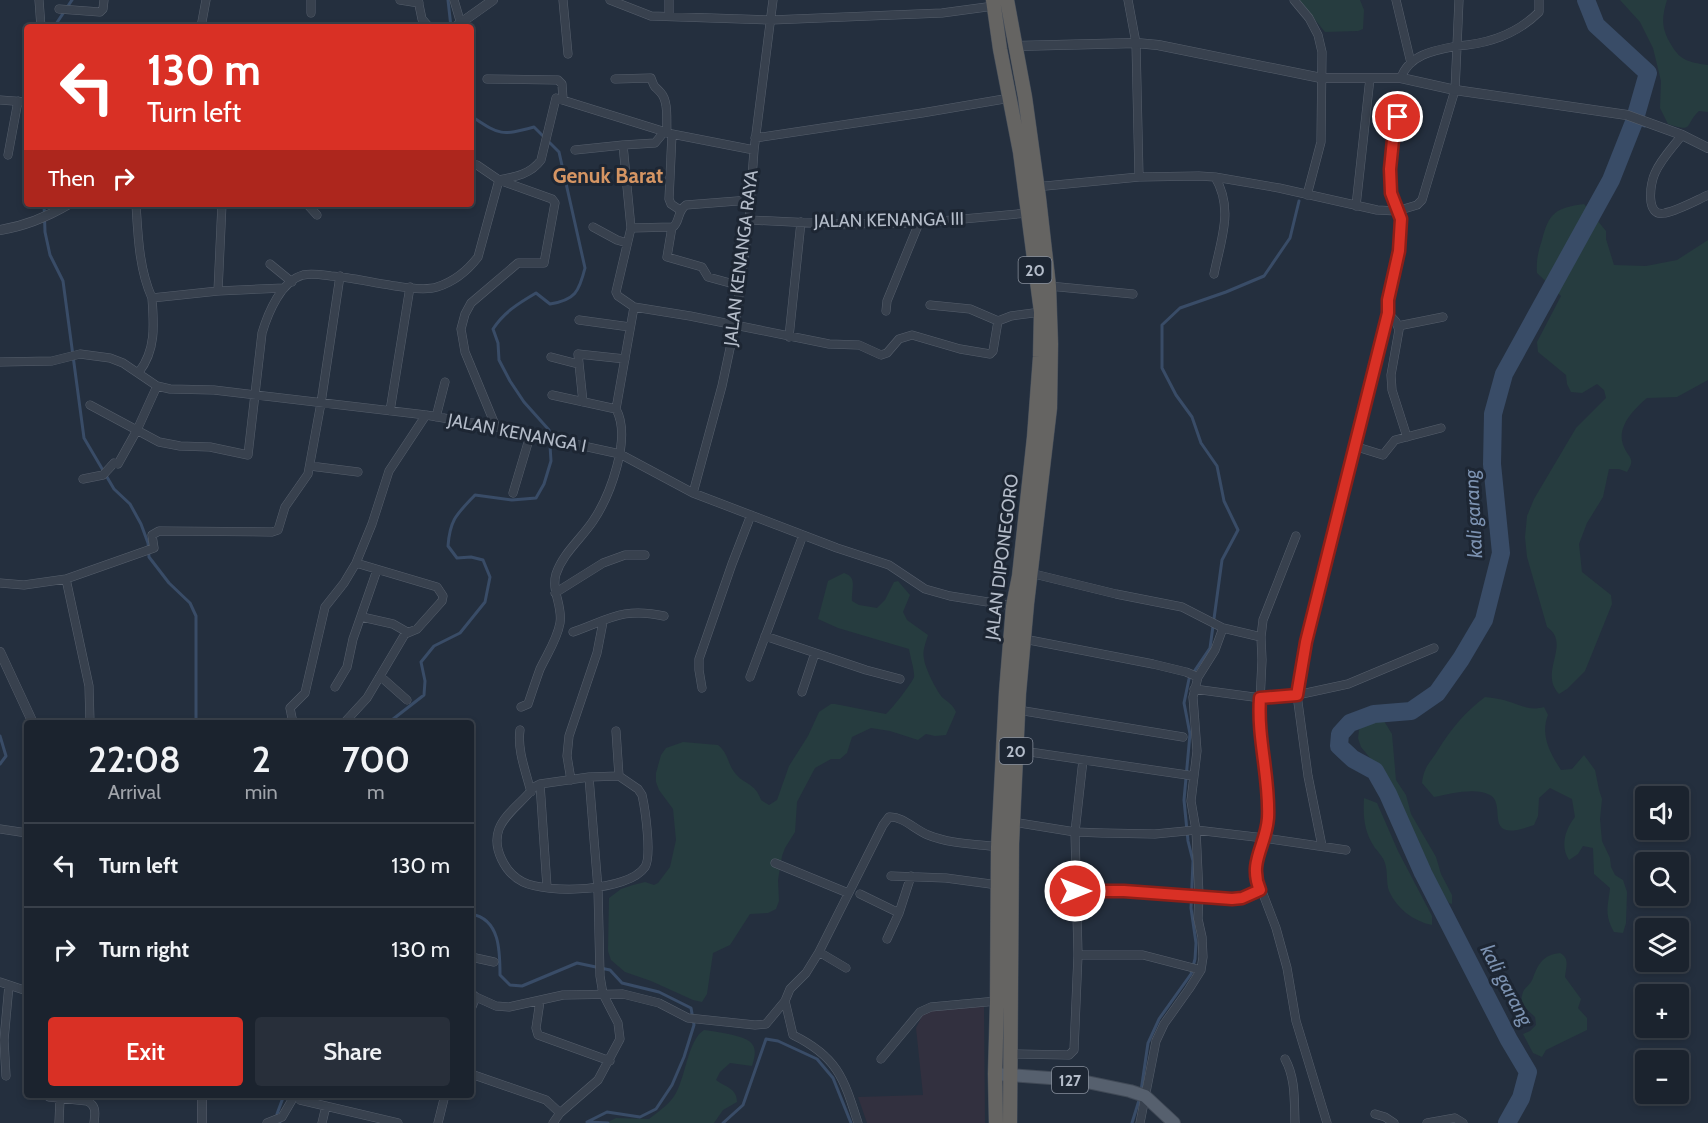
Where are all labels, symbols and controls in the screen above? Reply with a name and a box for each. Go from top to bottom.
text: 130 m [147,44,261,96]
icon: left [48,48,126,126]
pin [1372,91,1423,142]
text: Turn left [147,96,241,129]
icon: arrive [1381,100,1414,133]
icon: right [107,162,140,195]
district label: Genuk Barat [553,163,663,188]
text: Then [48,165,95,192]
street label: JALAN KENANGA RAYA [719,169,763,348]
street label: JALAN KENANGA III [813,208,964,232]
road number: 20 [1018,257,1052,283]
street label: JALAN KENANGA I [445,409,588,457]
water label: kali garang [1459,468,1487,559]
street label: JALAN DIPONEGORO [981,472,1023,642]
text: 22:08 [88,737,181,781]
text: 2 [252,737,271,781]
text: 700 [342,737,410,781]
road number: 20 [1000,738,1032,764]
text: Arrival [108,780,161,804]
text: min [245,780,278,804]
text: m [367,780,385,804]
map controls [1635,786,1689,1104]
button: sound [1635,786,1689,840]
icon: left [48,849,81,882]
text: Turn left [99,852,178,879]
text: 130 m [391,852,450,879]
button: search [1635,852,1689,906]
position arrow [1043,859,1107,923]
button: layers [1635,918,1689,972]
icon: right [48,933,81,966]
text: Turn right [99,936,189,963]
text: 130 m [391,936,450,963]
water label: kali garang [1476,940,1539,1030]
button: + [1635,984,1689,1038]
button: Exit [48,1017,243,1086]
button: Share [255,1017,450,1086]
button: − [1635,1050,1689,1104]
road number: 127 [1052,1067,1088,1093]

